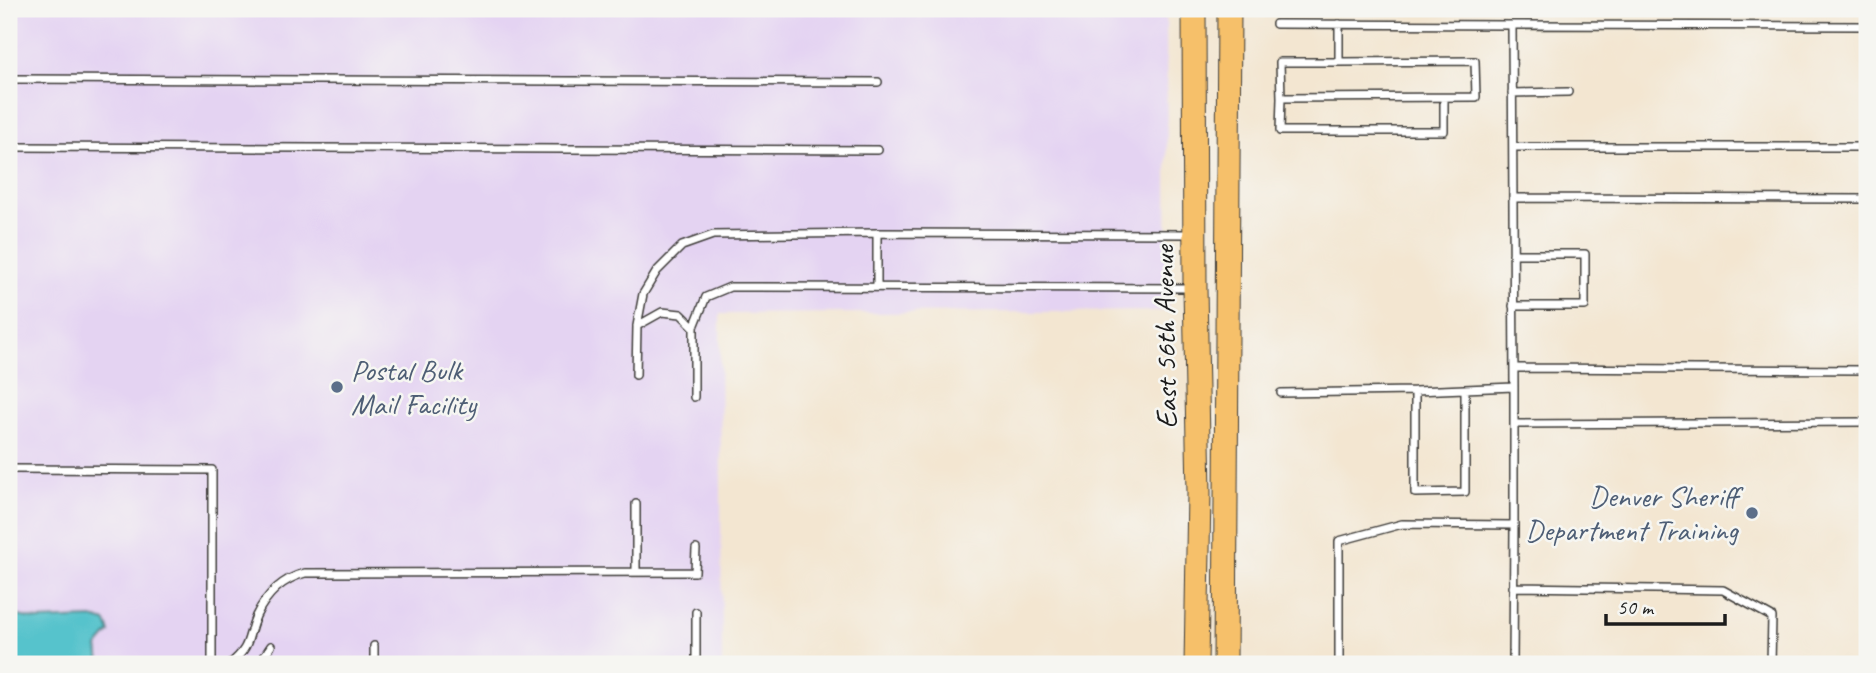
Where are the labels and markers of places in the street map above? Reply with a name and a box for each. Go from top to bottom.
place label: Postal Bulk Mail Facility [351,351,478,423]
marker: Postal Bulk Mail Facility [329,379,345,395]
place label: Denver Sheriff Department Training [1525,477,1744,549]
marker: Denver Sheriff Department Training [1744,505,1760,521]

